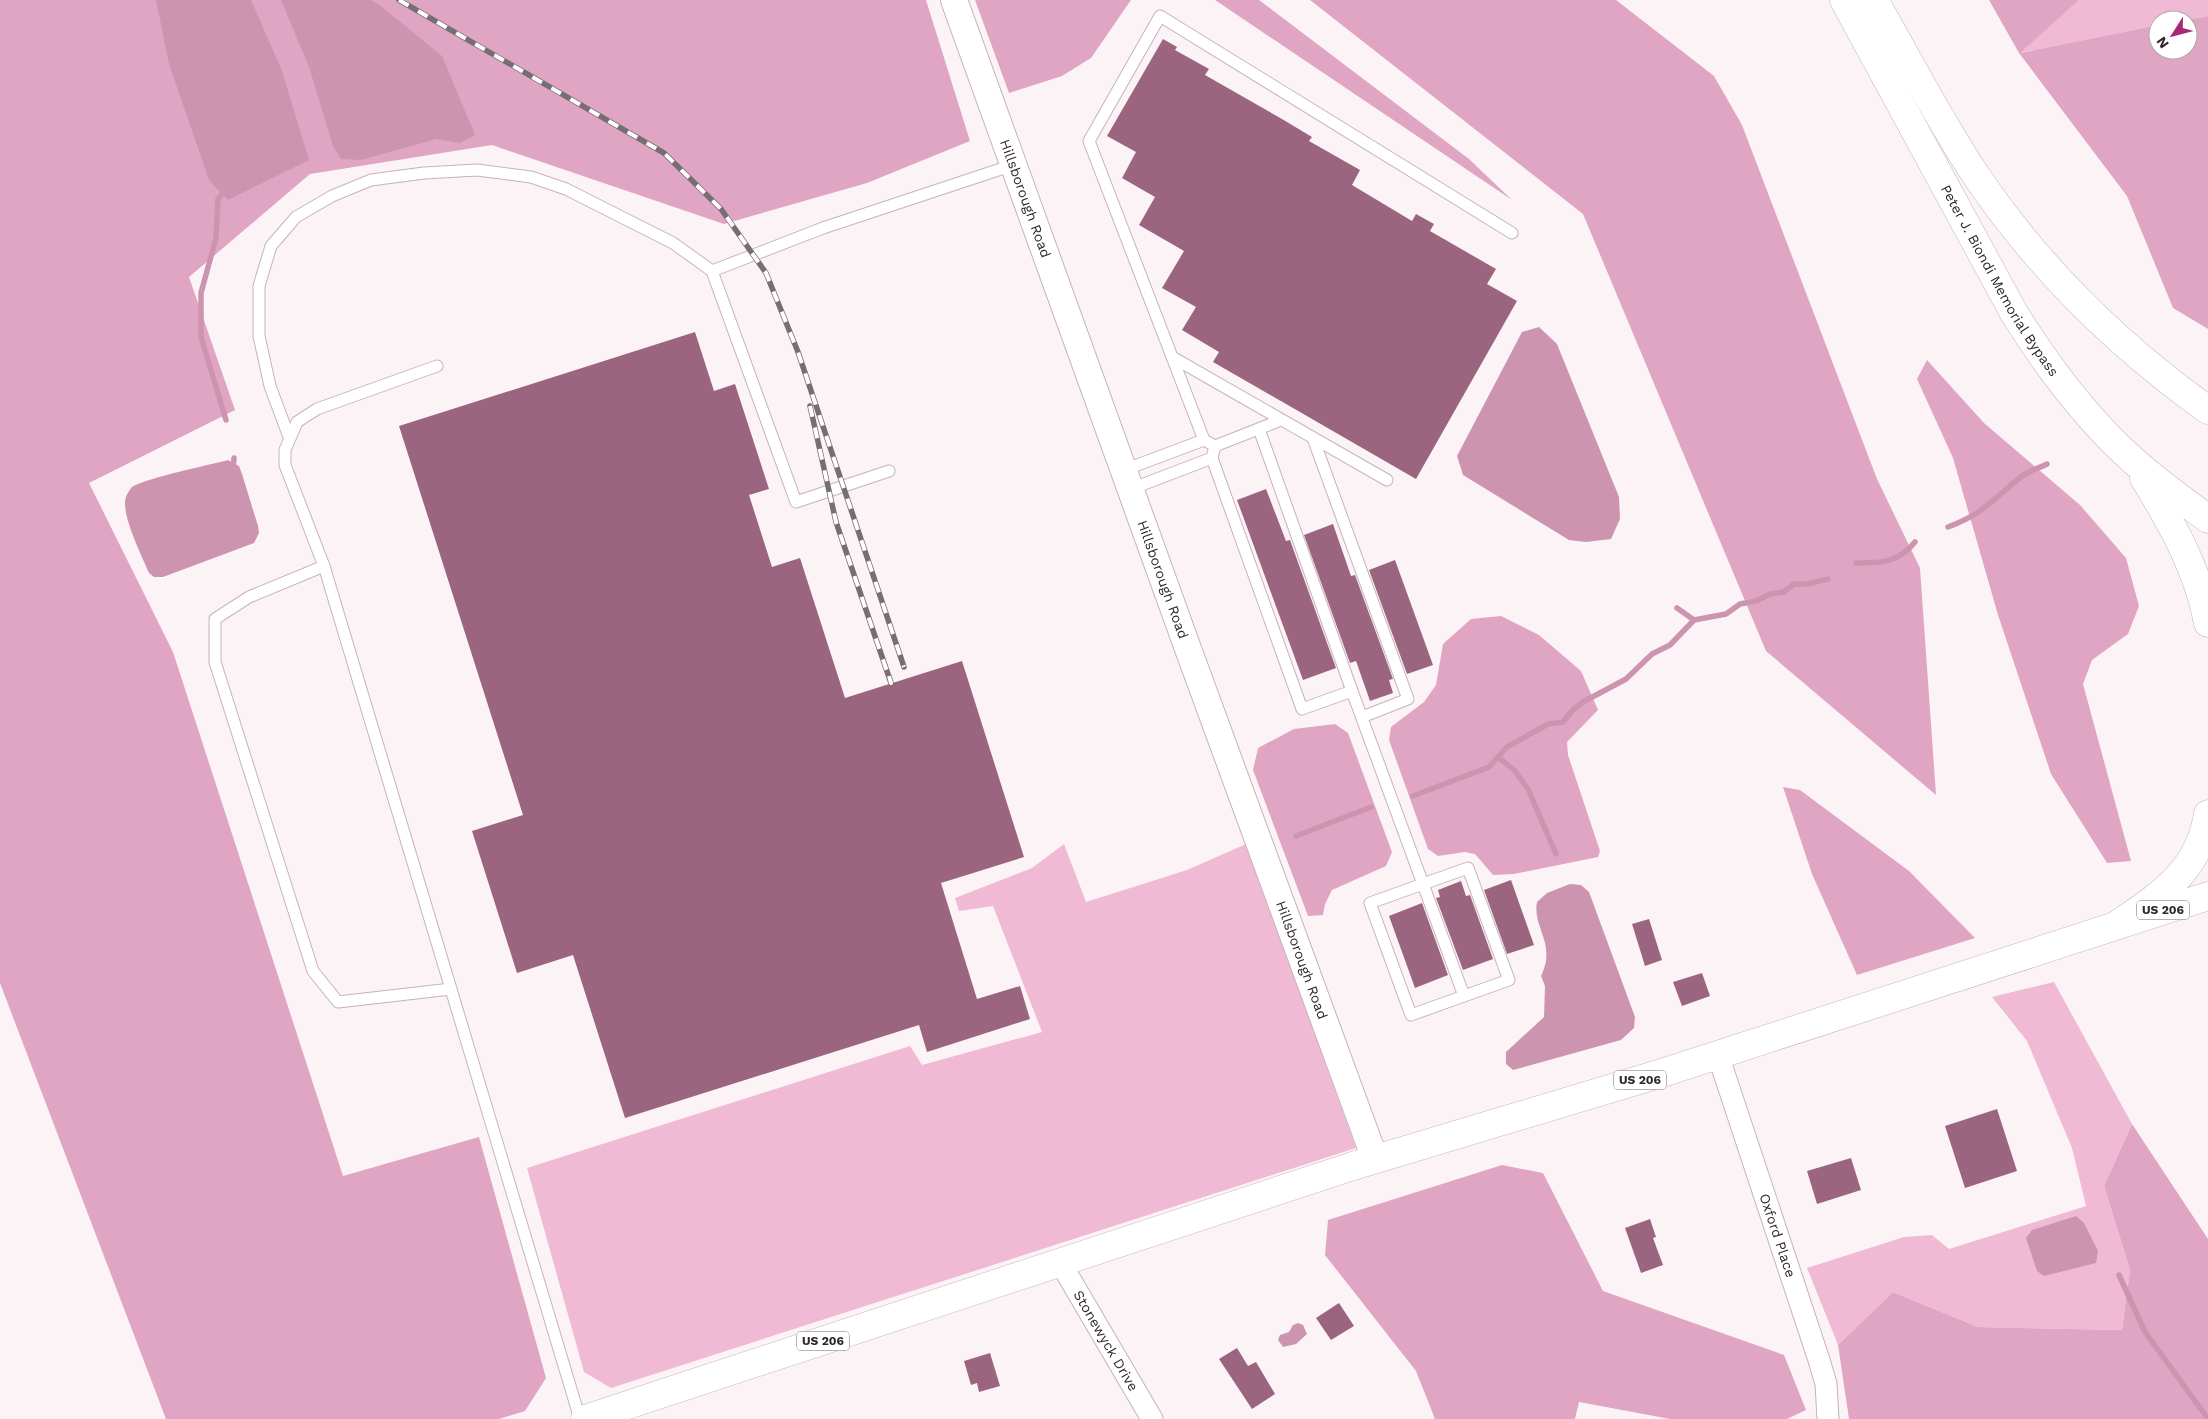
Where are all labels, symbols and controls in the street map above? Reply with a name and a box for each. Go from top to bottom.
north arrow [2148,10,2198,60]
text: N [2153,34,2172,52]
street label: Hillsborough Road [997,137,1054,260]
street label: Peter J. Biondi Memorial Bypass [1938,182,2062,379]
street label: Hillsborough Road [1134,518,1192,641]
street label: Hillsborough Road [1273,898,1331,1021]
road number: US 206 [2137,900,2189,920]
road number: US 206 [1614,1070,1666,1090]
street label: Oxford Place [1756,1191,1799,1279]
street label: Stonewyck Drive [1070,1287,1142,1394]
road number: US 206 [797,1332,849,1350]

